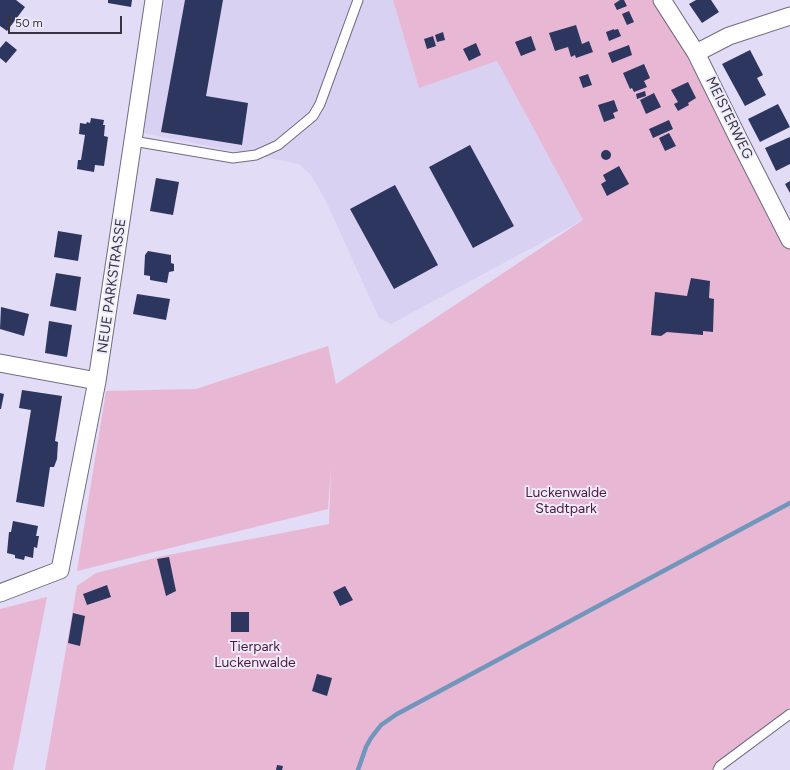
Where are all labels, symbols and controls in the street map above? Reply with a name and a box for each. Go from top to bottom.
scale bar [10,8,124,34]
text: 50 m [15,16,43,30]
street label: MEISTERWEG [702,74,756,162]
street label: NEUE PARKSTRASSE [94,218,130,354]
park label: Luckenwalde Stadtpark [525,485,607,518]
park label: Tierpark Luckenwalde [214,639,296,672]

